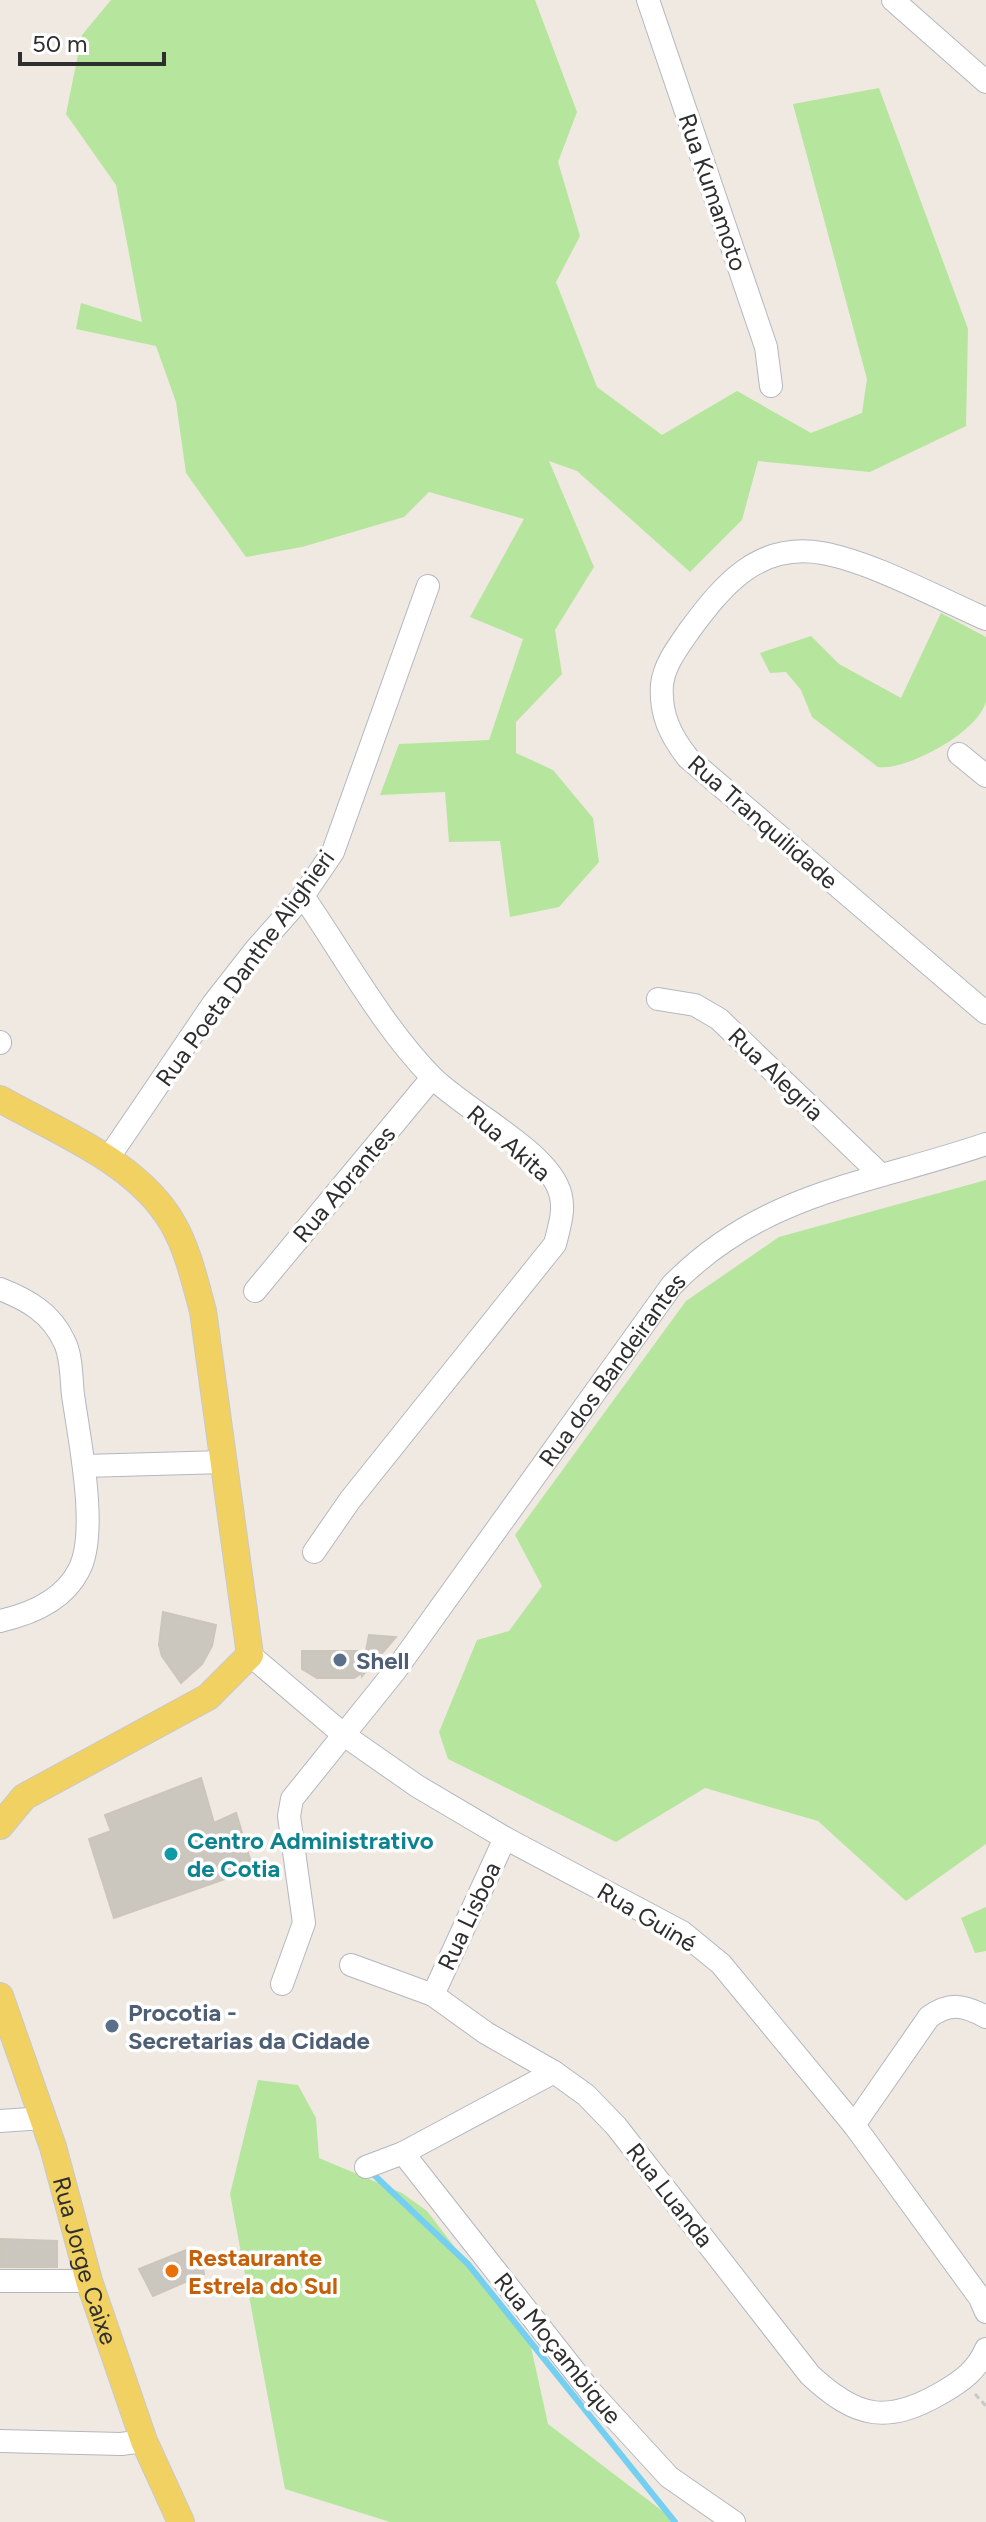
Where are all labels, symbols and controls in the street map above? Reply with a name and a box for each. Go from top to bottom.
scale bar [20,16,164,66]
text: 50 m [32,29,88,58]
street label: Rua Kumamoto [673,110,753,274]
street label: Rua Tranquilidade [682,749,844,895]
street label: Rua Poeta Danthe Alighieri [150,844,340,1092]
street label: Rua Alegria [722,1021,830,1127]
street label: Rua Akita [461,1099,557,1187]
street label: Rua Abrantes [287,1120,401,1248]
street label: Rua dos Bandeirantes [532,1266,691,1472]
place label: Shell [356,1646,409,1675]
marker: Shell [331,1651,349,1669]
place label: Centro Administrativo de Cotia [187,1826,434,1883]
marker: Centro Administrativo de Cotia [162,1845,180,1863]
street label: Rua Lisboa [431,1857,507,1975]
street label: Rua Guiné [592,1876,702,1958]
place label: Procotia - Secretarias da Cidade [128,1998,370,2055]
marker: Procotia - Secretarias da Cidade [103,2017,121,2035]
street label: Rua Luanda [620,2137,720,2253]
street label: Rua Jorge Caixe [47,2173,124,2348]
place label: Restaurante Estrela do Sul [188,2243,338,2300]
marker: Restaurante Estrela do Sul [163,2262,181,2280]
street label: Rua Moçambique [488,2266,628,2430]

